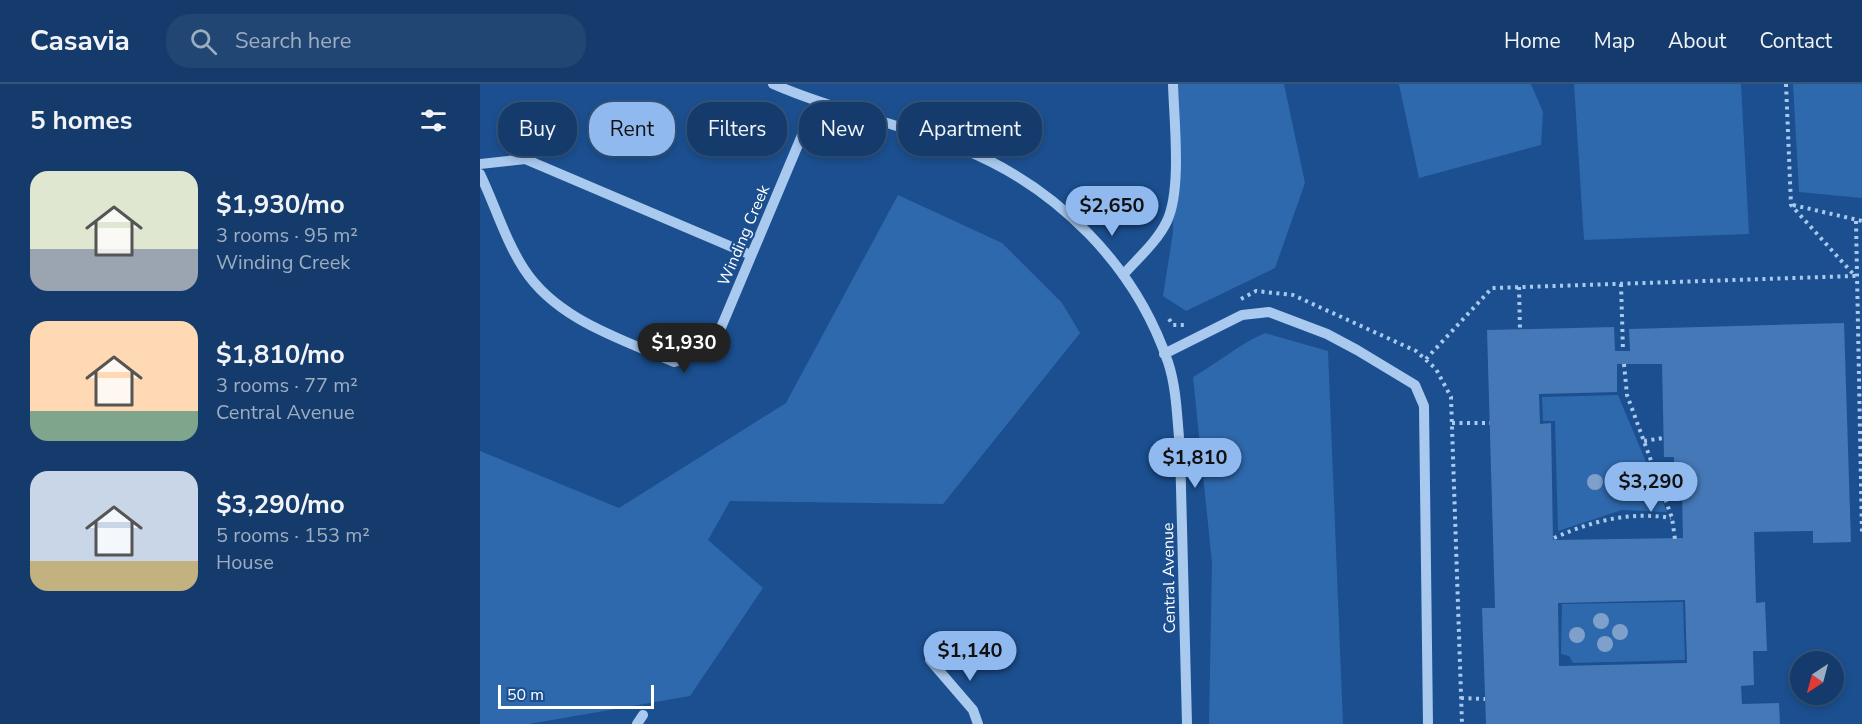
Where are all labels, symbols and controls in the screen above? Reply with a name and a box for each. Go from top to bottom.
search box [166,14,586,68]
text: Casavia [30,22,130,60]
icon: search [187,25,220,58]
text: Search here [235,26,352,56]
text: Home [1504,27,1561,55]
text: Map [1594,27,1635,55]
text: About [1668,27,1726,55]
text: Contact [1759,27,1832,55]
chip: Buy [498,102,577,156]
chip: Rent [589,102,675,156]
chip: Filters [687,102,787,156]
chip: New [799,102,886,156]
chip: Apartment [898,102,1042,156]
text: 5 homes [30,103,132,138]
icon: filters [417,104,450,137]
street label: Winding Creek [713,181,775,289]
pin: $2,650 [1063,186,1161,237]
text: $1,930/mo [216,187,345,222]
text: $2,650 [1080,192,1144,219]
icon: home [78,195,150,267]
text: 3 rooms · 95 m² [216,222,358,249]
text: Winding Creek [216,249,350,276]
pin: $1,930 [635,323,733,374]
text: $1,930 [652,329,716,356]
text: $1,810/mo [216,337,345,372]
icon: home [78,345,150,417]
text: 3 rooms · 77 m² [216,372,358,399]
text: Central Avenue [216,399,355,426]
pin: $1,810 [1146,438,1244,489]
text: $1,810 [1163,444,1227,471]
pin: $3,290 [1602,462,1700,513]
text: $3,290 [1619,468,1683,495]
text: $3,290/mo [216,487,345,522]
icon: home [78,495,150,567]
text: 5 rooms · 153 m² [216,522,370,549]
street label: Central Avenue [1157,522,1181,634]
text: House [216,549,274,576]
pin: $1,140 [921,631,1019,682]
text: $1,140 [938,637,1002,664]
north arrow [1790,651,1844,705]
map controls [1790,651,1844,705]
scale bar [498,682,654,710]
text: 50 m [507,684,544,706]

